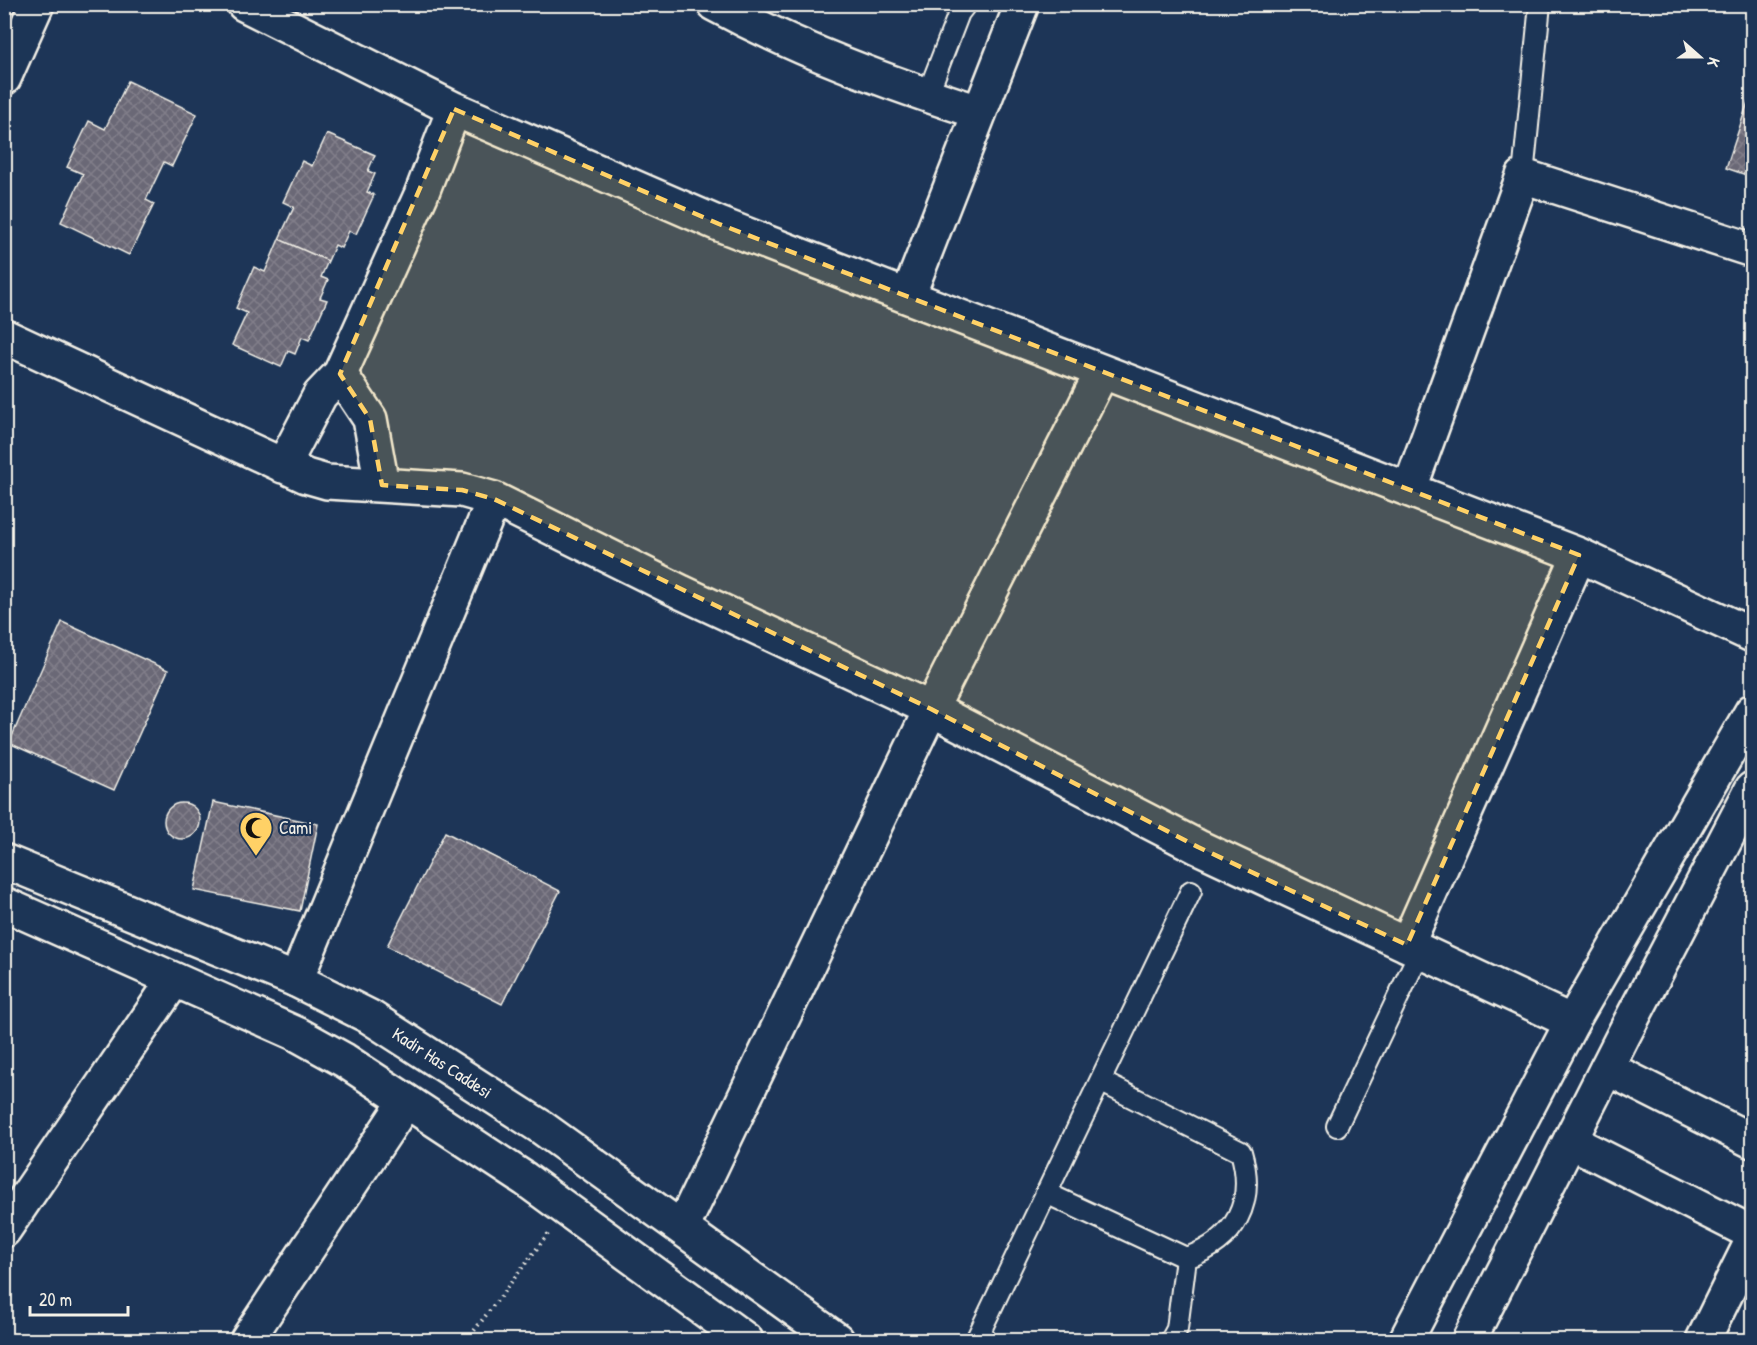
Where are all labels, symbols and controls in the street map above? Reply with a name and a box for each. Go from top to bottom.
north arrow [1670,27,1730,87]
text: K [1702,55,1726,71]
mosque icon: Cami [238,810,274,857]
place label: Cami [279,815,312,840]
street label: Kadir Has Caddesi [388,1021,497,1104]
scale bar [30,1279,128,1317]
text: 20 m [39,1287,72,1312]

